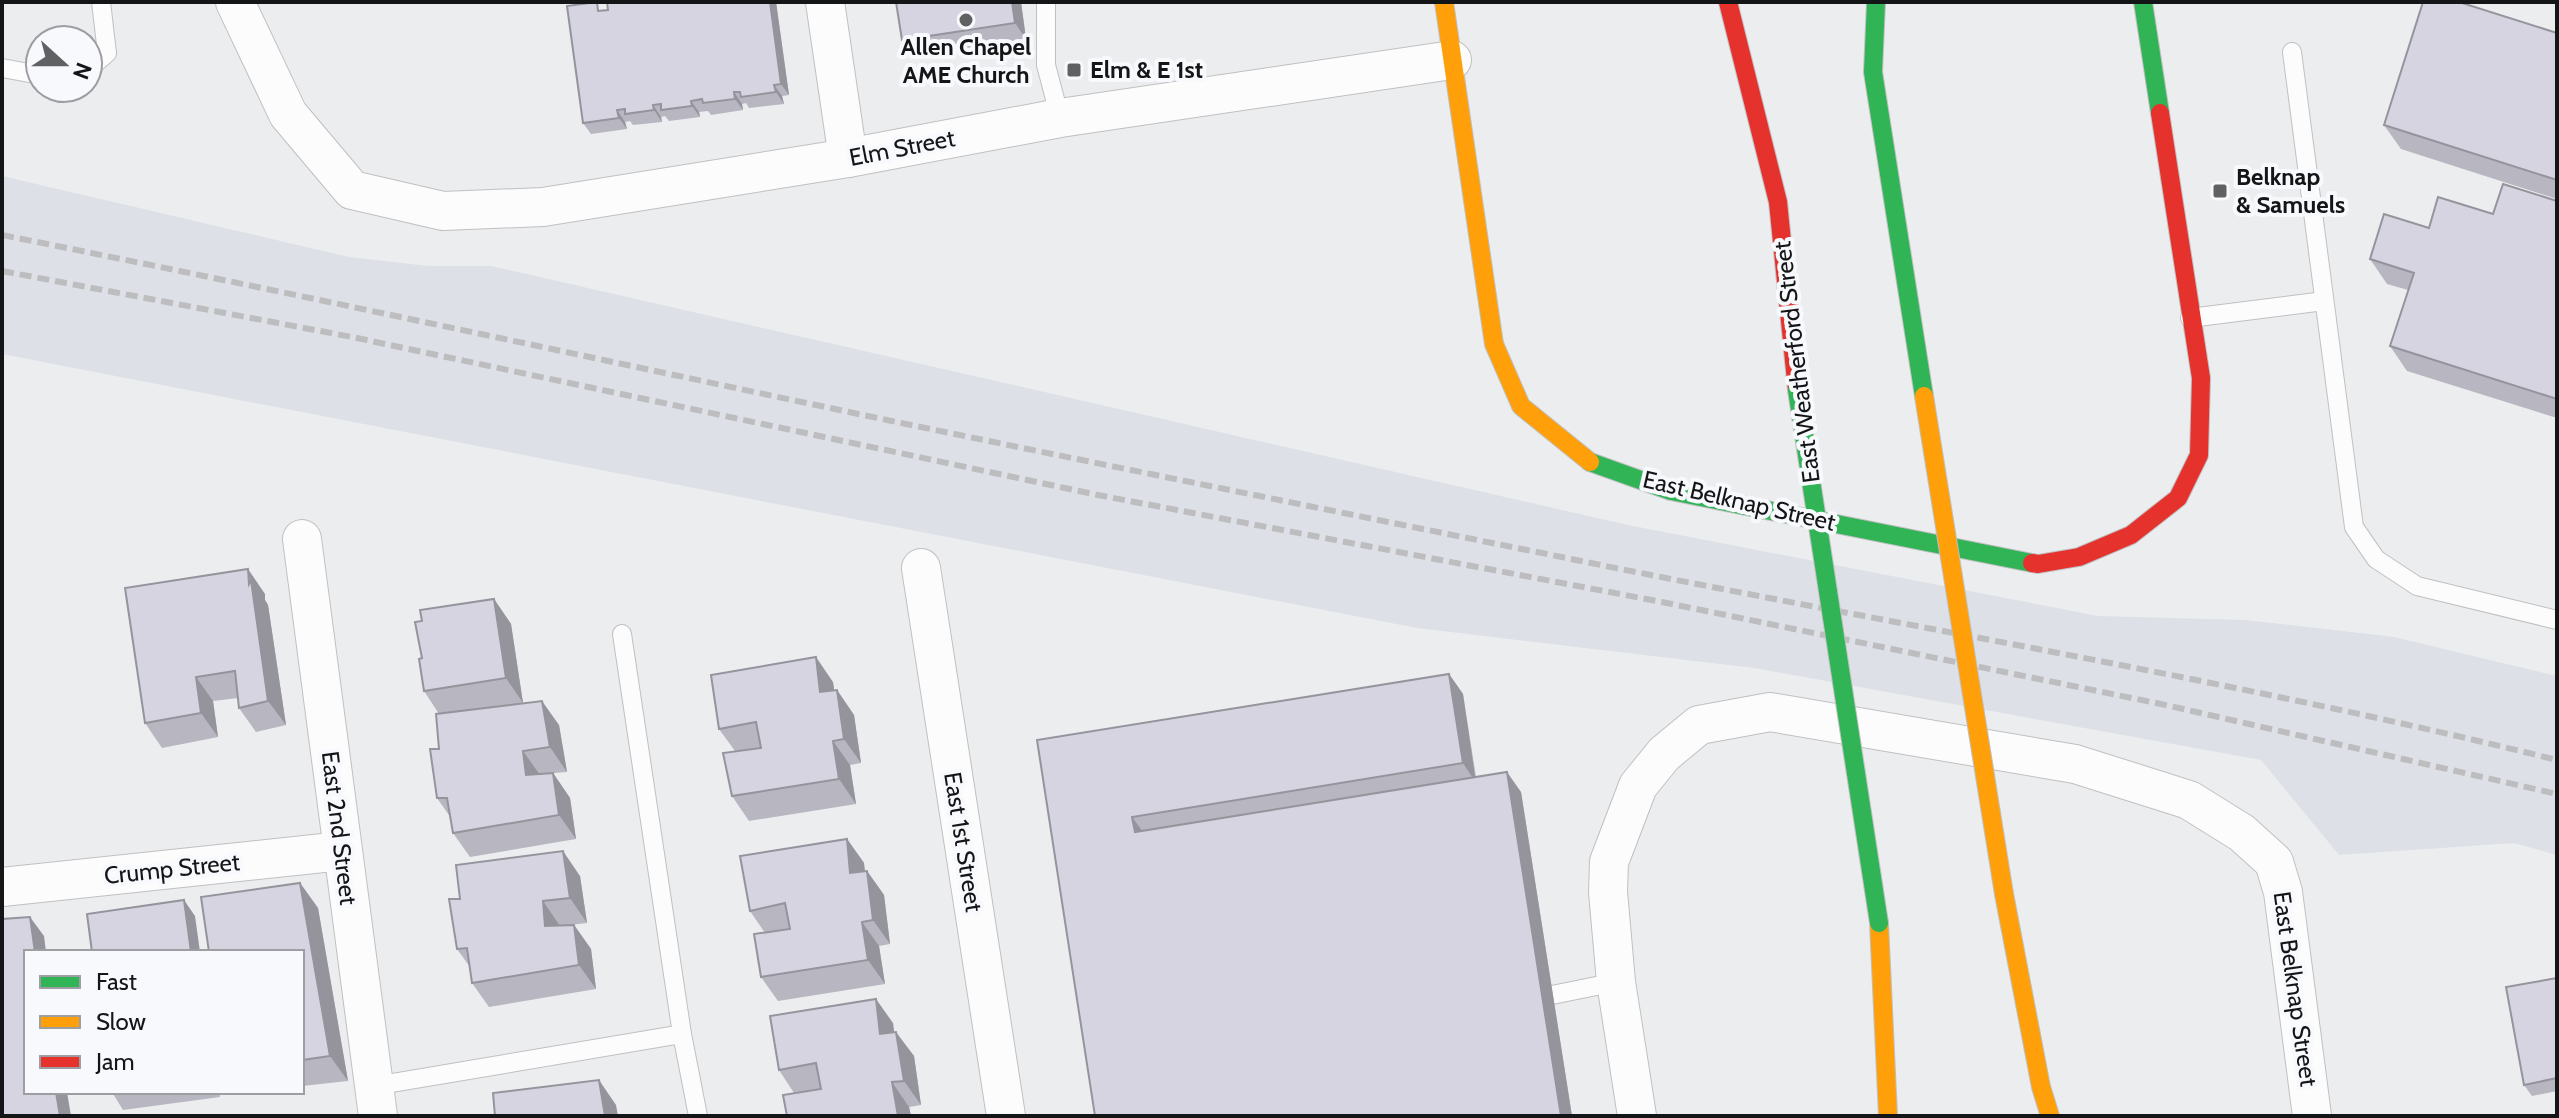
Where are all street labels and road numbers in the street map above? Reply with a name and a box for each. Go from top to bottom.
street label: Elm Street [847,123,957,172]
street label: East Weatherford Street [1767,240,1826,484]
street label: East Belknap Street [1640,464,1838,537]
street label: East 2nd Street [316,749,363,906]
street label: East 1st Street [938,770,989,914]
street label: Crump Street [103,847,241,890]
street label: East Belknap Street [2267,890,2324,1088]

